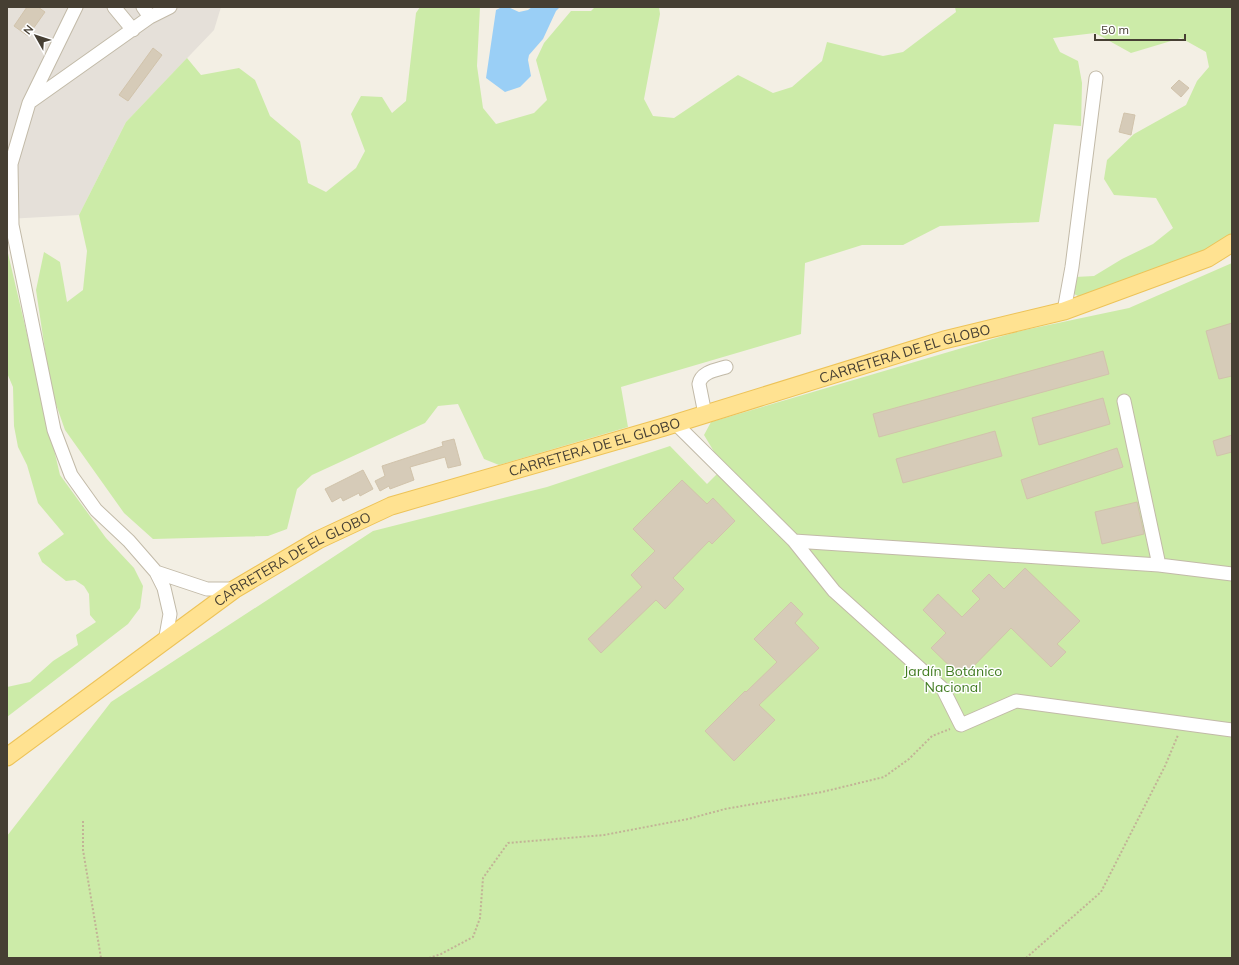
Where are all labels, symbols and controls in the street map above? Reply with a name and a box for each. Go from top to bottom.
north arrow [16,16,56,56]
scale bar [1095,16,1185,42]
text: N [20,22,36,37]
text: 50 m [1101,22,1129,37]
street label: CARRETERA DE EL GLOBO [817,320,992,387]
street label: CARRETERA DE EL GLOBO [507,414,682,480]
street label: CARRETERA DE EL GLOBO [210,508,374,611]
park label: Jardín Botánico Nacional [904,662,1002,696]

